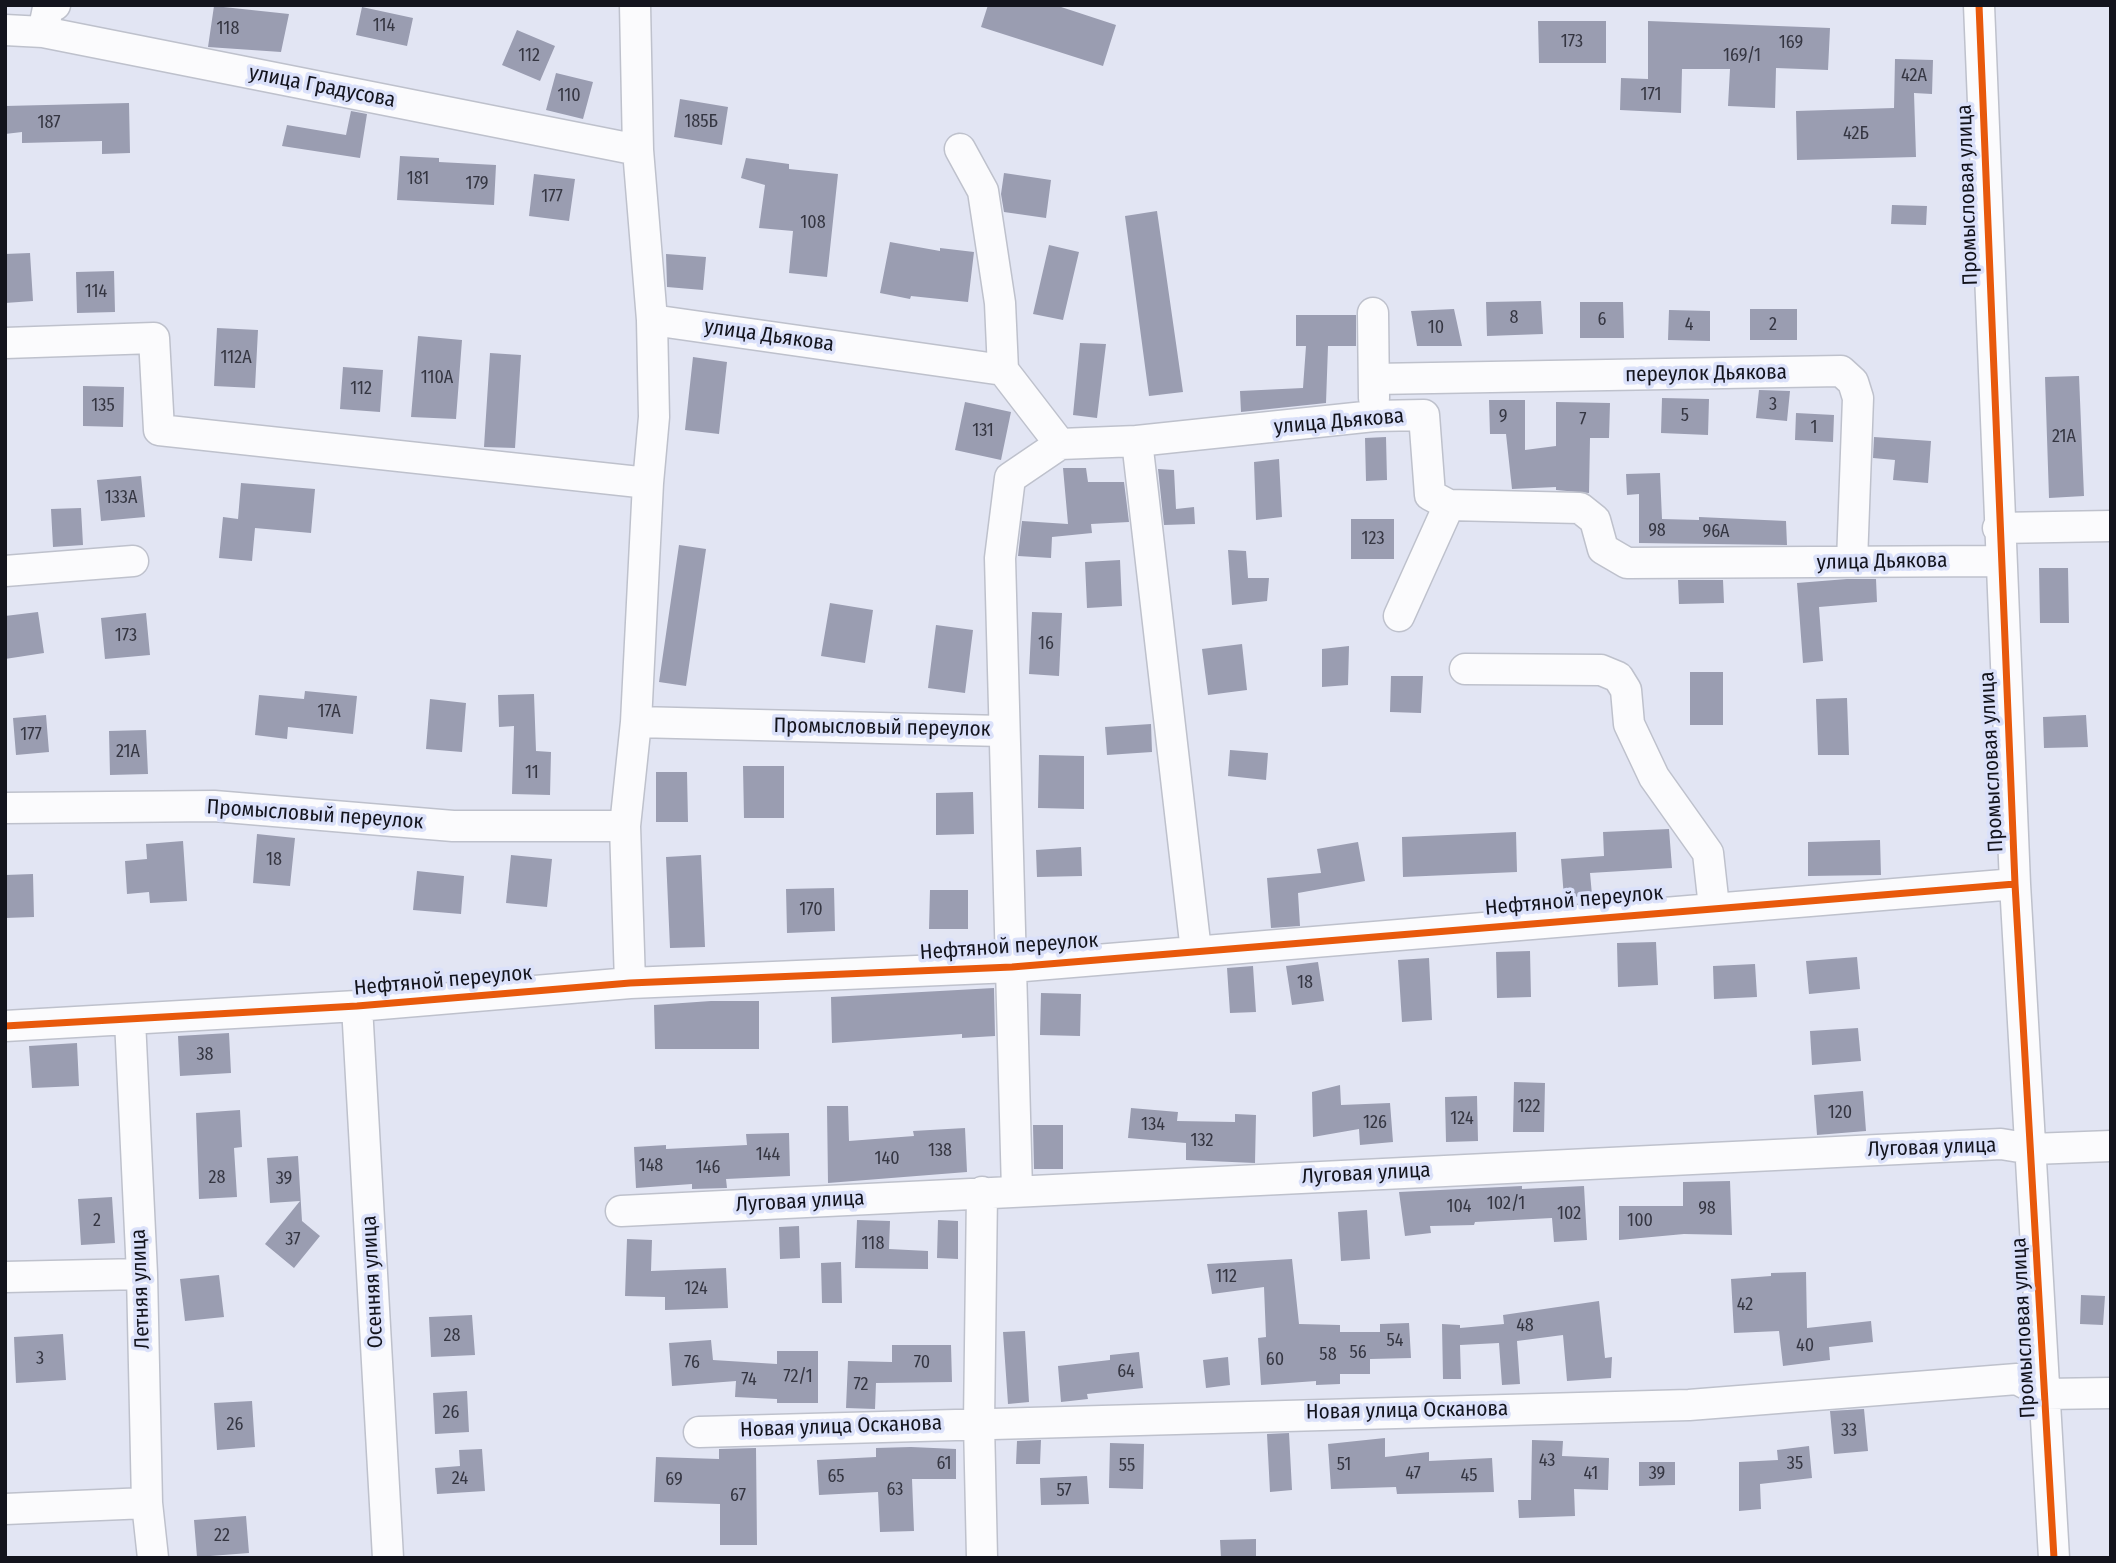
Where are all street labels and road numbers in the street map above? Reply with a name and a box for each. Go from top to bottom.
street label: улица Градусова [247,60,397,114]
street label: Промысловая улица [1952,104,1984,286]
street label: улица Дьякова [703,314,835,358]
street label: переулок Дьякова [1625,360,1787,388]
street label: улица Дьякова [1273,404,1405,440]
street label: улица Дьякова [1816,548,1948,576]
street label: Промысловая улица [1975,671,2009,853]
street label: Промысловый переулок [773,714,991,742]
street label: Промысловый переулок [206,795,424,835]
street label: Нефтяной переулок [1484,881,1664,921]
street label: Нефтяной переулок [919,928,1099,966]
street label: Нефтяной переулок [353,961,533,1001]
street label: Луговая улица [1867,1133,1997,1163]
street label: Луговая улица [1301,1158,1431,1190]
street label: Луговая улица [735,1186,865,1218]
street label: Осенняя улица [357,1215,389,1349]
street label: Летняя улица [126,1228,156,1350]
street label: Промысловая улица [2007,1237,2041,1419]
street label: Новая улица Осканова [1306,1397,1508,1425]
street label: Новая улица Осканова [740,1411,942,1443]

